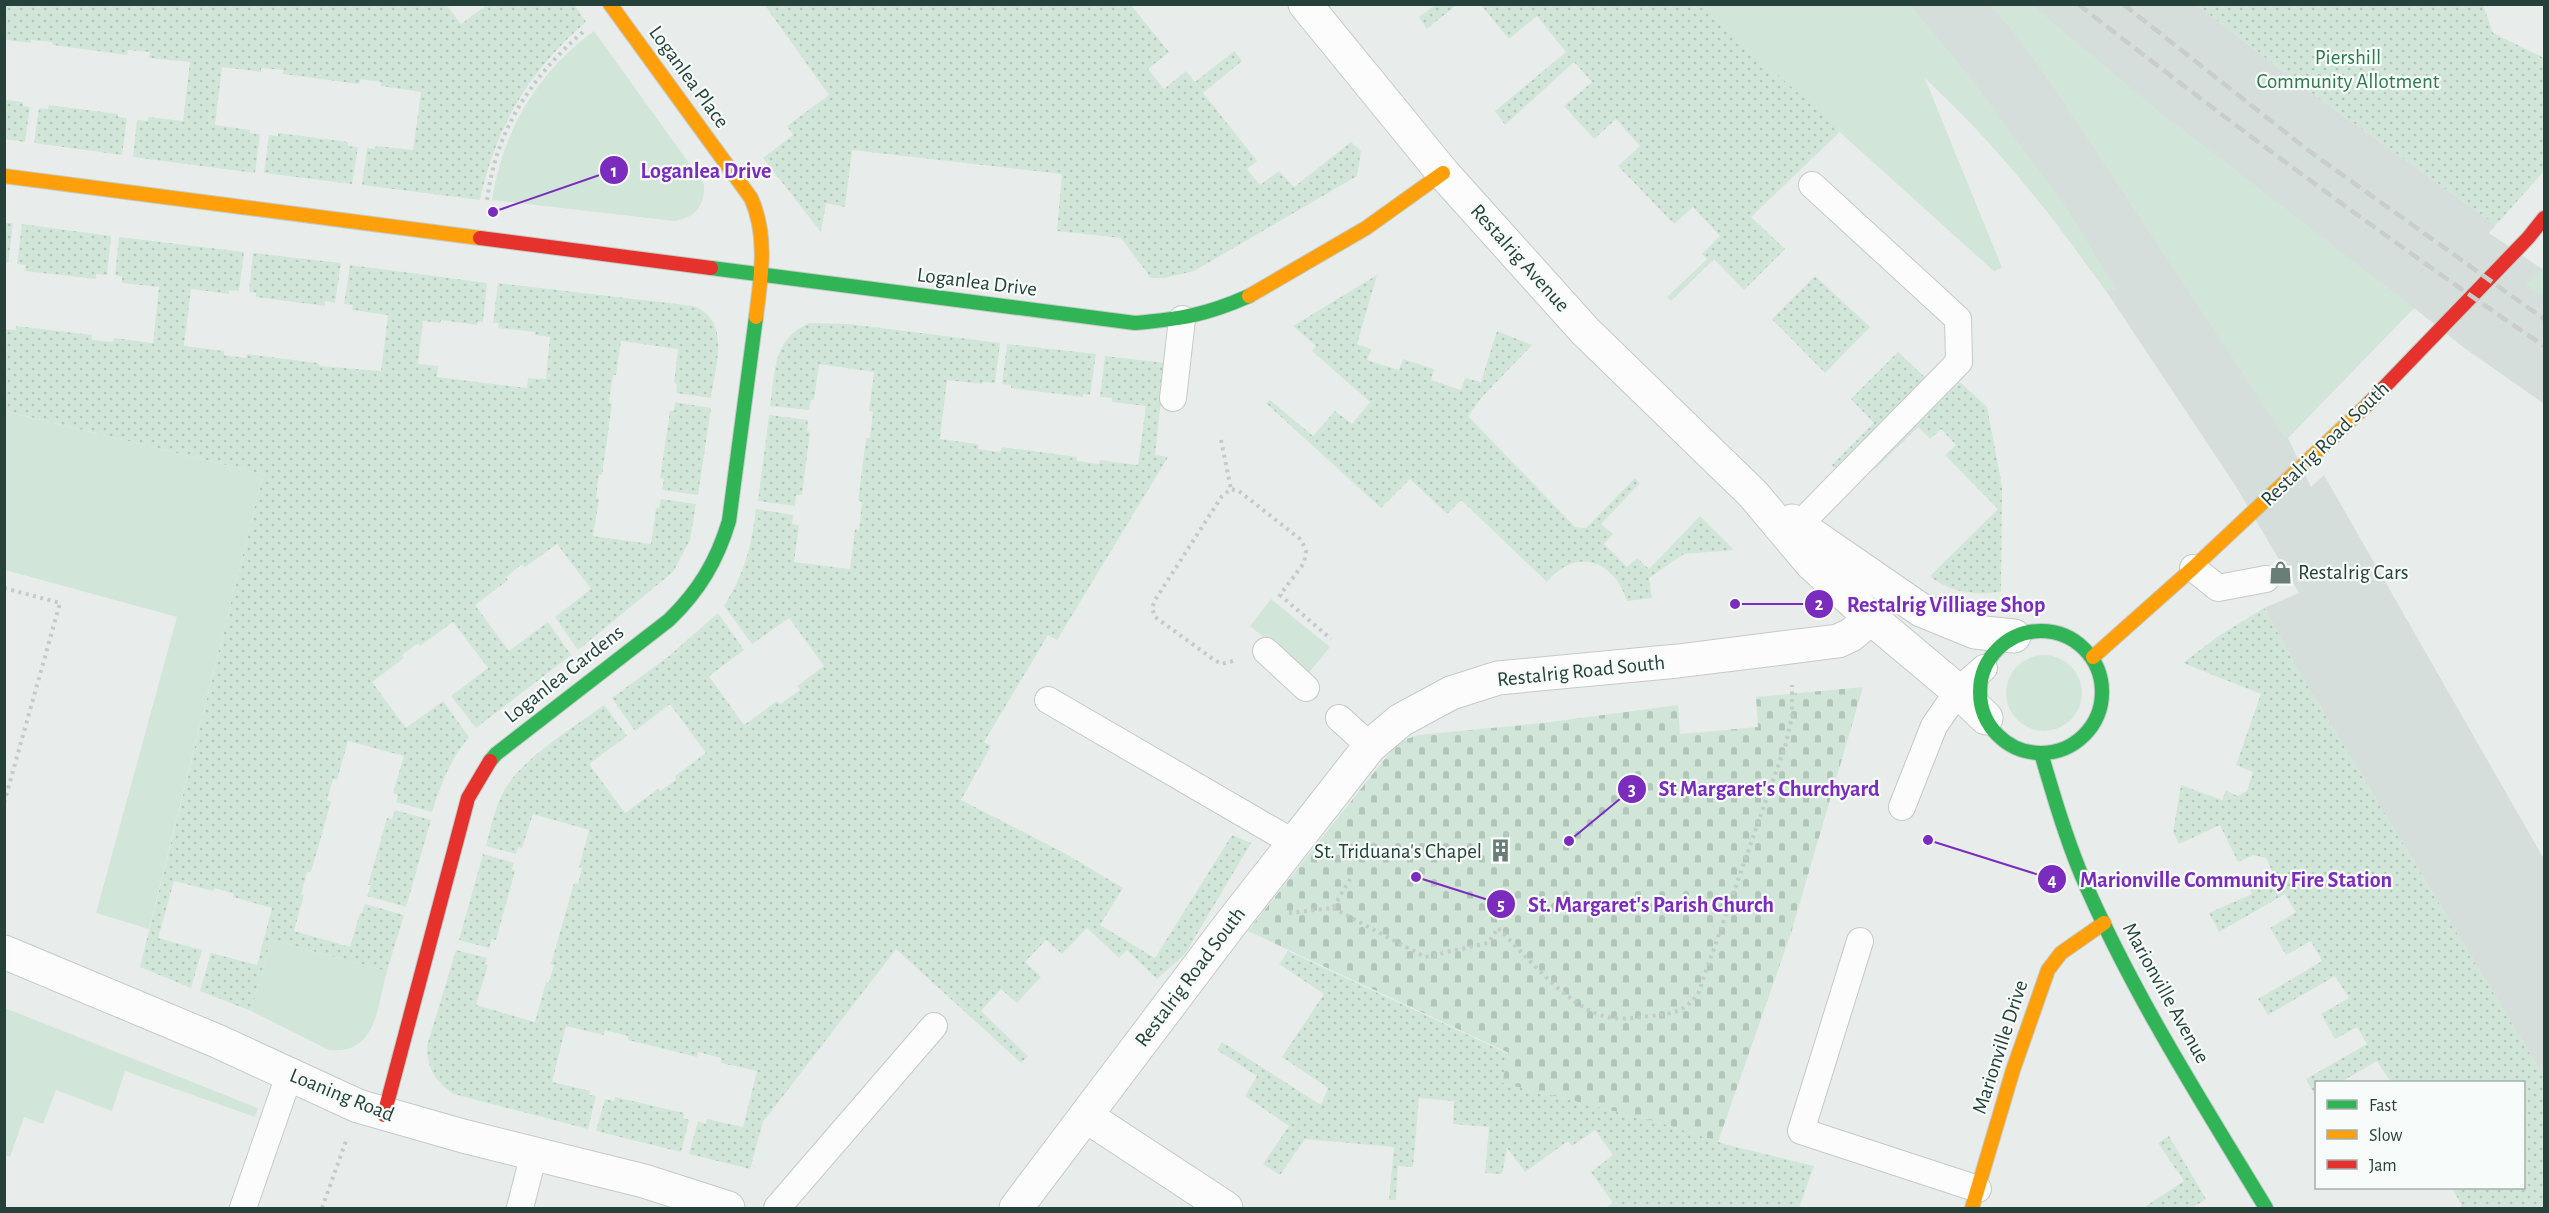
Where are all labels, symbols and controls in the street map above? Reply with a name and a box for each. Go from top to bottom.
street label: Loganlea Place [645,22,733,132]
park label: Piershill Community Allotment [2256,47,2440,92]
callout: Loganlea Drive [599,150,784,190]
text: Loganlea Drive [641,160,771,182]
text: 1 [611,163,617,181]
street label: Restalrig Avenue [1466,200,1574,316]
street label: Loganlea Drive [916,264,1038,300]
street label: Restalrig Road South [2257,378,2393,510]
shop icon: Restalrig Cars [2267,559,2293,585]
place label: Restalrig Cars [2298,562,2408,583]
callout: Restalrig Villiage Shop [1804,584,2057,624]
text: Restalrig Villiage Shop [1847,594,2045,616]
text: 2 [1815,596,1824,614]
street label: Loganlea Gardens [500,621,628,727]
street label: Restalrig Road South [1496,652,1666,690]
callout: St Margaret's Churchyard [1617,769,1892,809]
text: St Margaret's Churchyard [1658,778,1880,801]
text: 3 [1628,781,1636,799]
building icon: St. Triduana's Chapel [1487,838,1513,864]
place label: St. Triduana's Chapel [1314,841,1482,862]
callout: Marionville Community Fire Station [2037,859,2404,899]
text: Marionville Community Fire Station [2080,869,2392,892]
text: 4 [2047,872,2057,890]
callout: St. Margaret's Parish Church [1486,884,1786,924]
text: St. Margaret's Parish Church [1528,894,1774,916]
text: 5 [1497,896,1505,914]
street label: Restalrig Road South [1131,903,1249,1051]
street label: Marionville Avenue [2119,919,2213,1067]
street label: Marionville Drive [1968,977,2032,1117]
street label: Loaning Road [287,1065,397,1125]
legend [2315,1081,2525,1189]
text: Fast [2369,1097,2397,1115]
text: Slow [2369,1127,2402,1145]
text: Jam [2369,1157,2397,1175]

